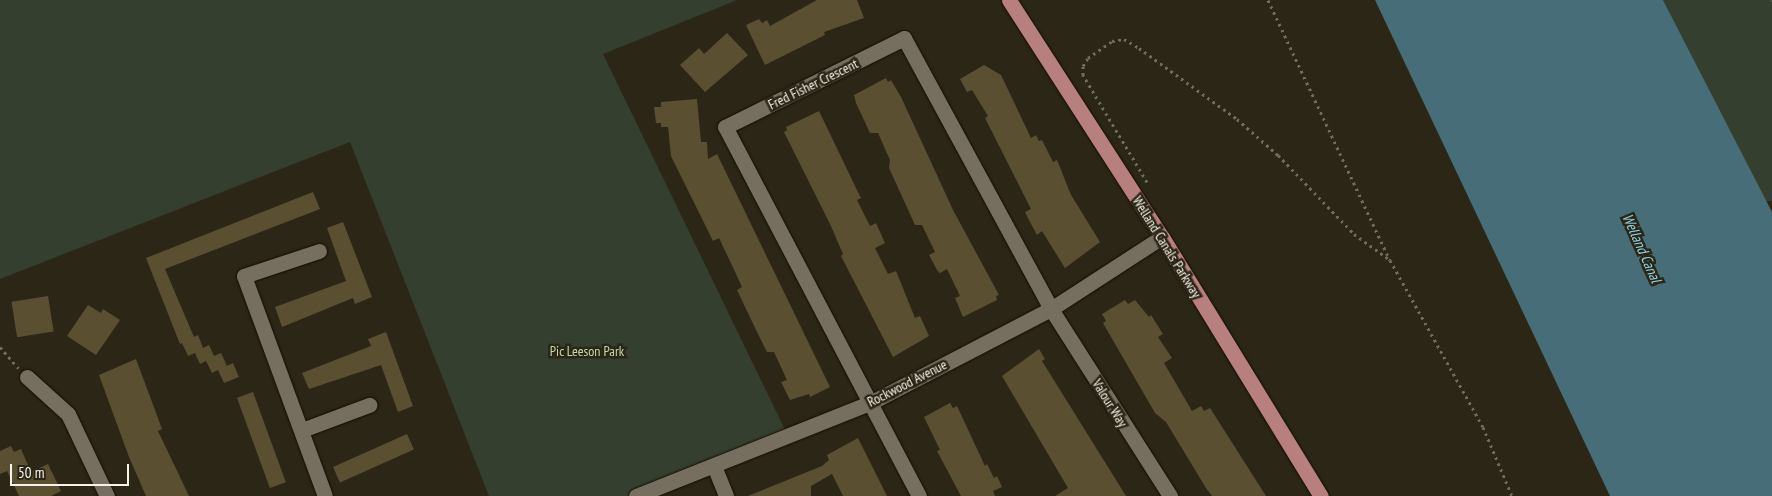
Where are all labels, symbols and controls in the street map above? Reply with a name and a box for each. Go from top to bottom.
street label: Fred Fisher Crescent [765,55,861,113]
street label: Welland Canals Parkway [1129,193,1205,301]
water label: Welland Canal [1619,211,1665,285]
park label: Pic Leeson Park [550,343,624,359]
street label: Rockwood Avenue [864,356,950,410]
street label: Valour Way [1089,376,1131,430]
scale bar [12,454,131,486]
text: 50 m [18,463,44,482]

